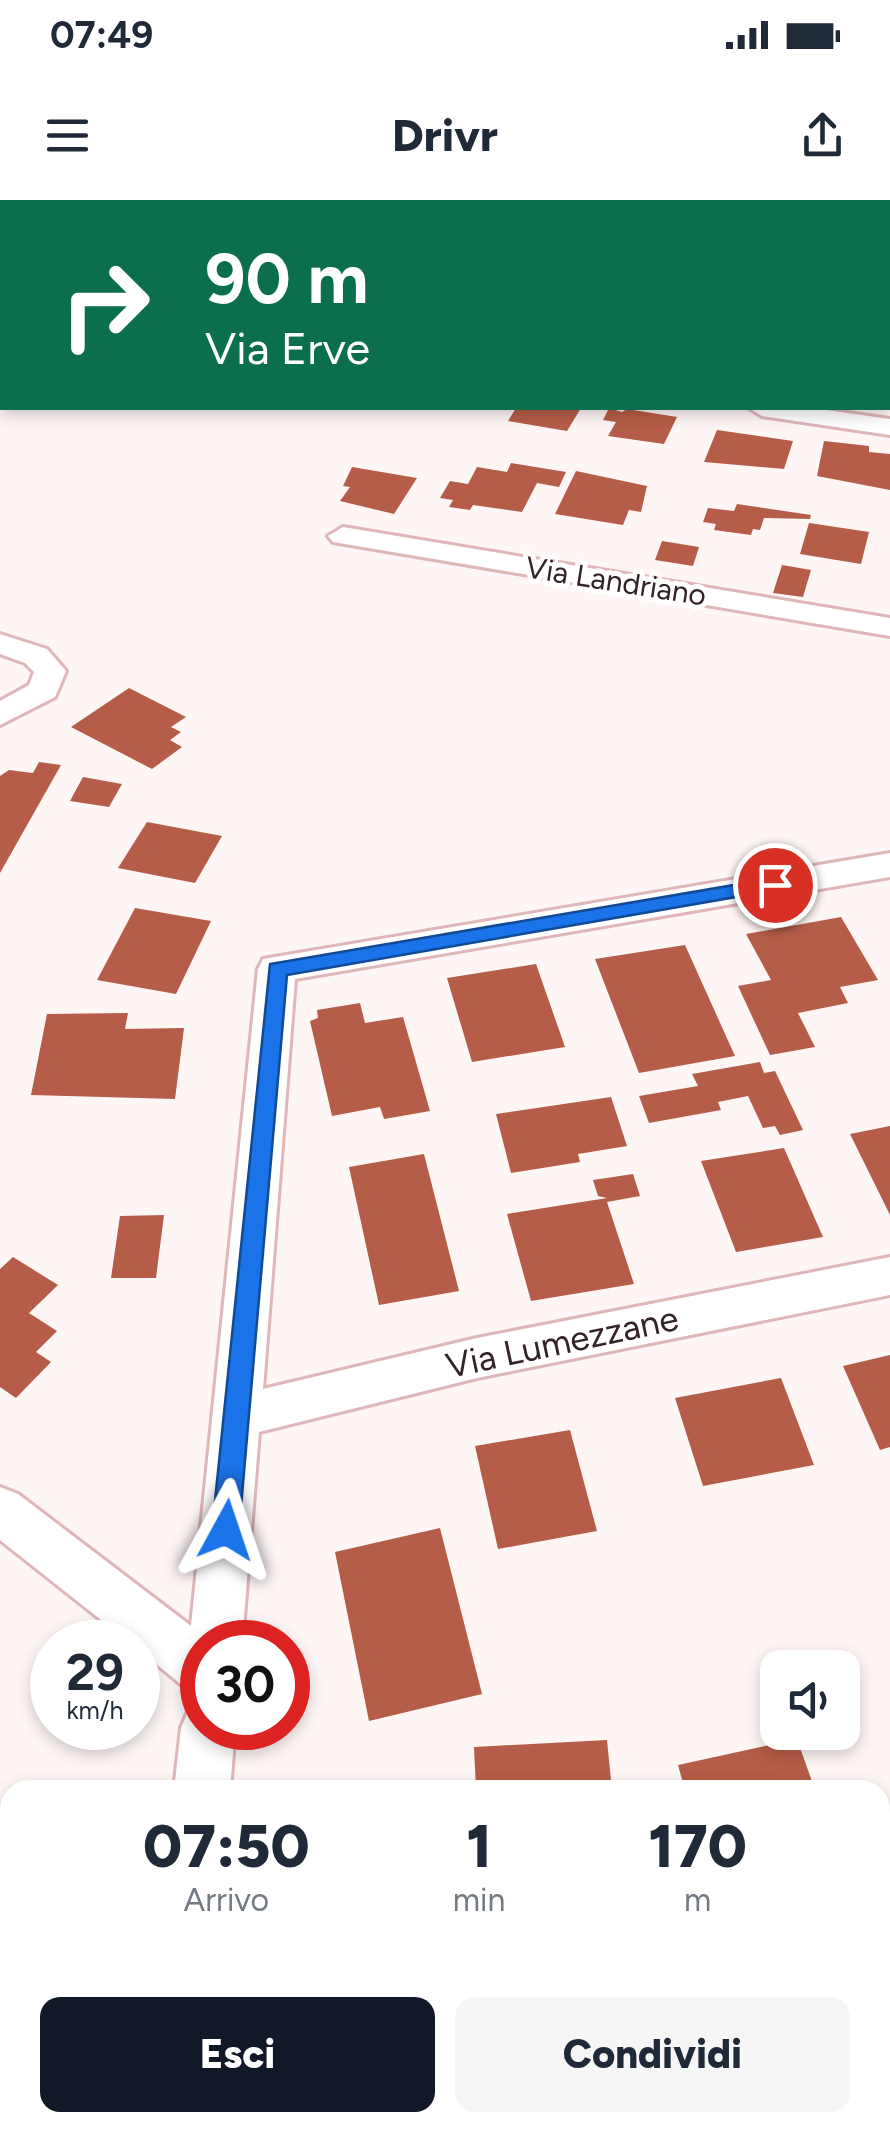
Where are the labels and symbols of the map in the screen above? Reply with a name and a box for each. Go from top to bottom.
street label: Via Landriano [523,548,709,614]
pin [733,843,818,928]
street label: Via Lumezzane [442,1297,682,1387]
position arrow [174,1478,278,1582]
speed limit sign: 30 [180,1620,310,1750]

